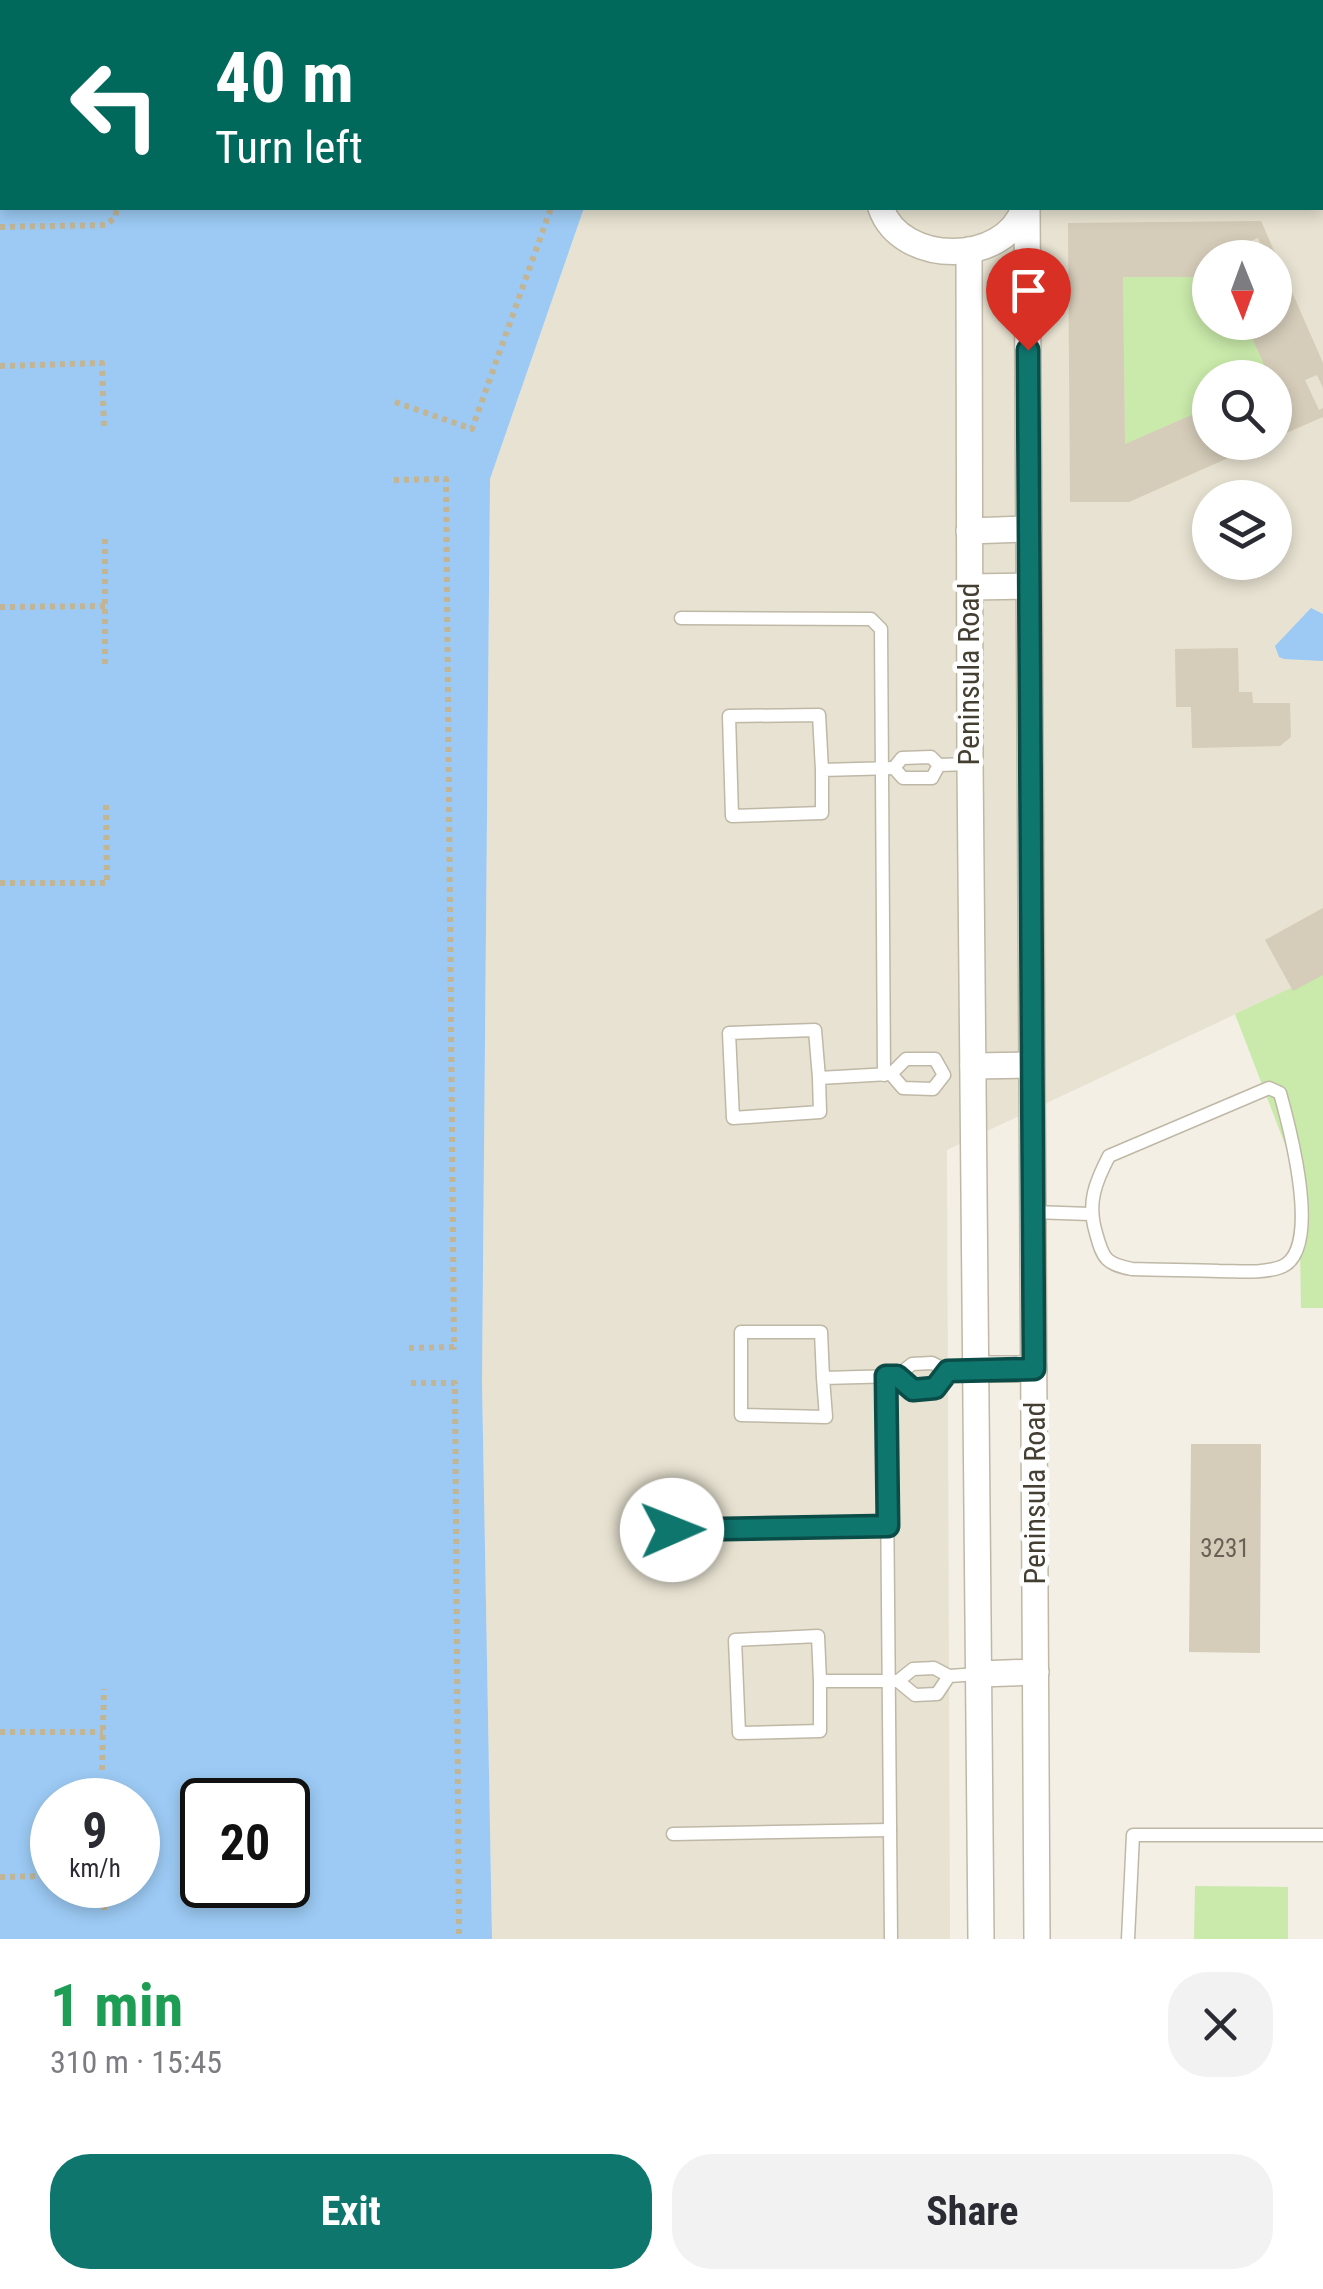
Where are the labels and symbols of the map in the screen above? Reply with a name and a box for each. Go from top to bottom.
north arrow [1192,240,1292,340]
pin [986,248,1071,351]
street label: Peninsula Road [951,582,986,766]
street label: Peninsula Road [1017,1401,1052,1585]
position arrow [620,1478,724,1582]
house number: 3231 [1200,1534,1250,1563]
speed limit sign: 20 [180,1778,310,1908]

